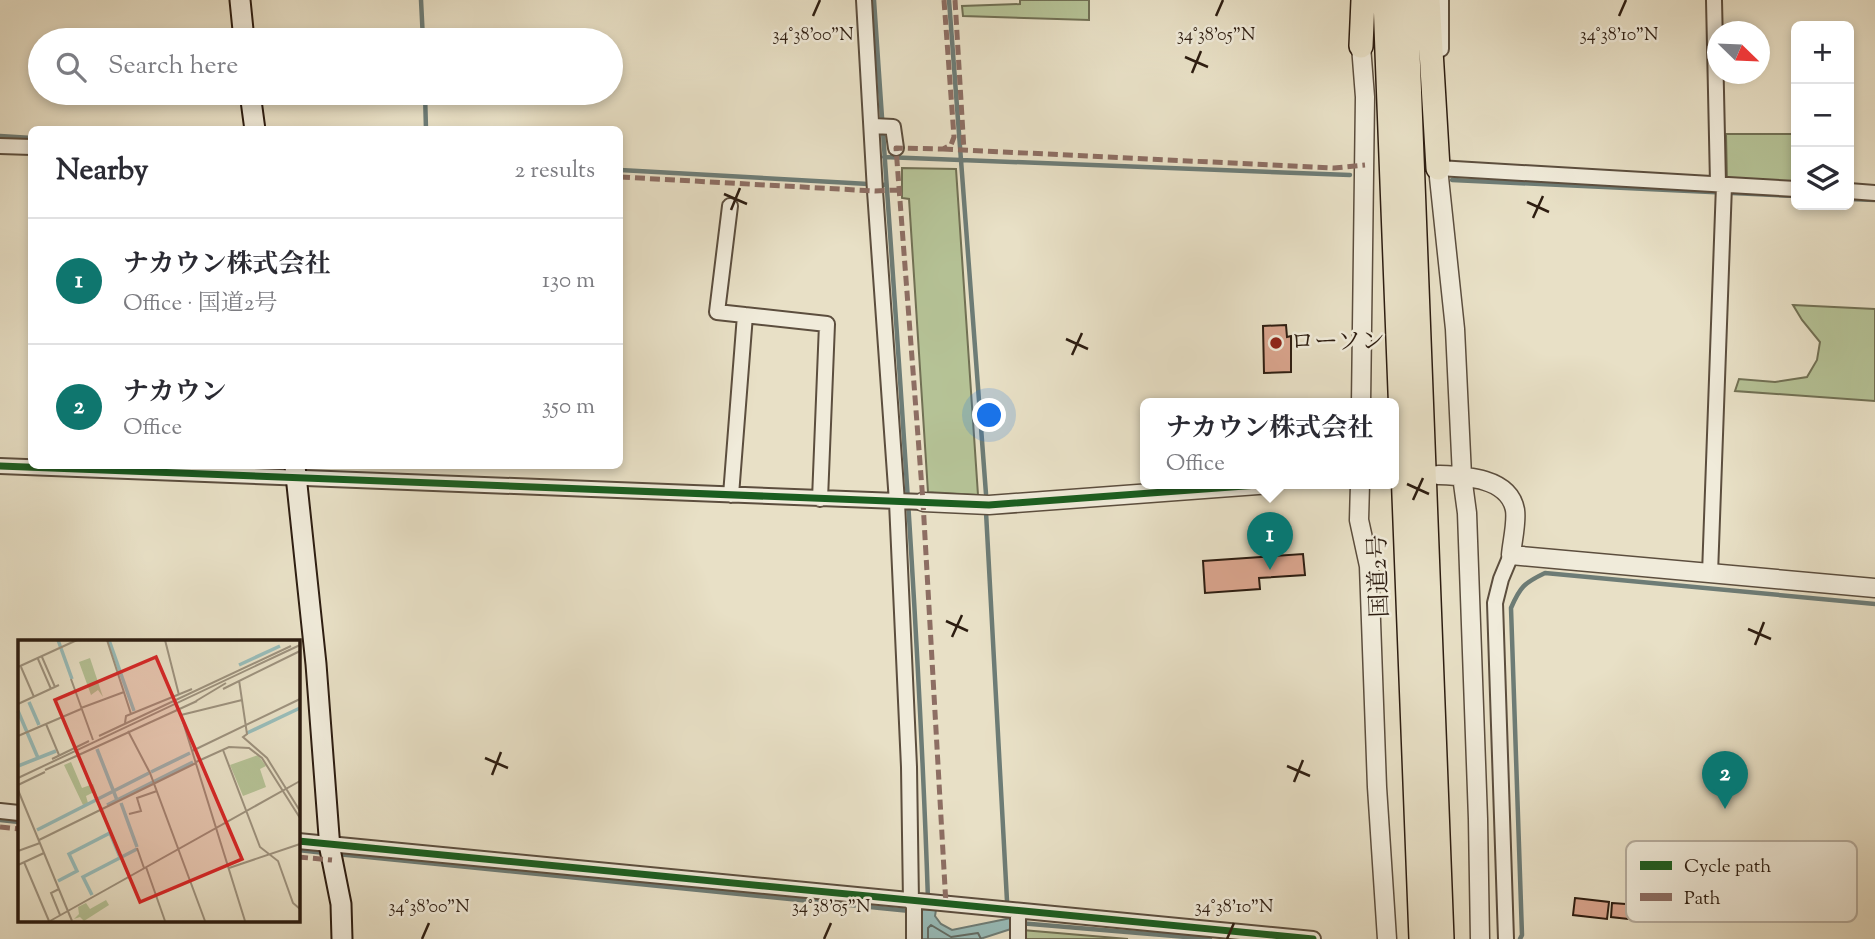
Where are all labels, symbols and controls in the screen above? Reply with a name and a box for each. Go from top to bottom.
north arrow [1707,21,1770,84]
map controls [1791,21,1854,210]
button: + [1791,21,1854,84]
text: 34°38'00"N [772,23,854,49]
text: 34°38'05"N [1177,23,1255,49]
text: 34°38'10"N [1580,23,1658,49]
search box [28,28,623,105]
icon: search [52,48,90,86]
text: Search here [108,48,238,85]
button: − [1791,84,1854,147]
button: layers [1791,147,1854,210]
text: Nearby [56,150,148,193]
text: 2 results [515,155,595,188]
text: ナカウン株式会社 [123,247,330,284]
text: 1 [75,265,83,298]
text: 130 m [542,265,595,298]
text: Office · 国道2号 [123,288,278,321]
place label: ローソン [1290,326,1385,360]
marker: ローソン [1268,335,1284,351]
text: ナカウン [123,375,226,412]
text: 2 [74,391,84,424]
text: 350 m [542,391,595,424]
your location [972,398,1006,432]
popup [1140,398,1399,489]
text: ナカウン株式会社 [1166,411,1373,448]
text: Office [123,412,182,445]
text: Office [1166,448,1225,481]
pin: 1 [1247,512,1293,570]
street label: 国道2号 [1362,534,1398,618]
inset map [18,640,299,922]
pin: 2 [1702,751,1748,809]
legend [1626,841,1857,922]
text: Cycle path [1684,854,1771,881]
text: Path [1684,886,1721,913]
text: 34°38'00"N [388,895,470,921]
text: 34°38'05"N [792,895,870,921]
text: 34°38'10"N [1195,895,1273,921]

